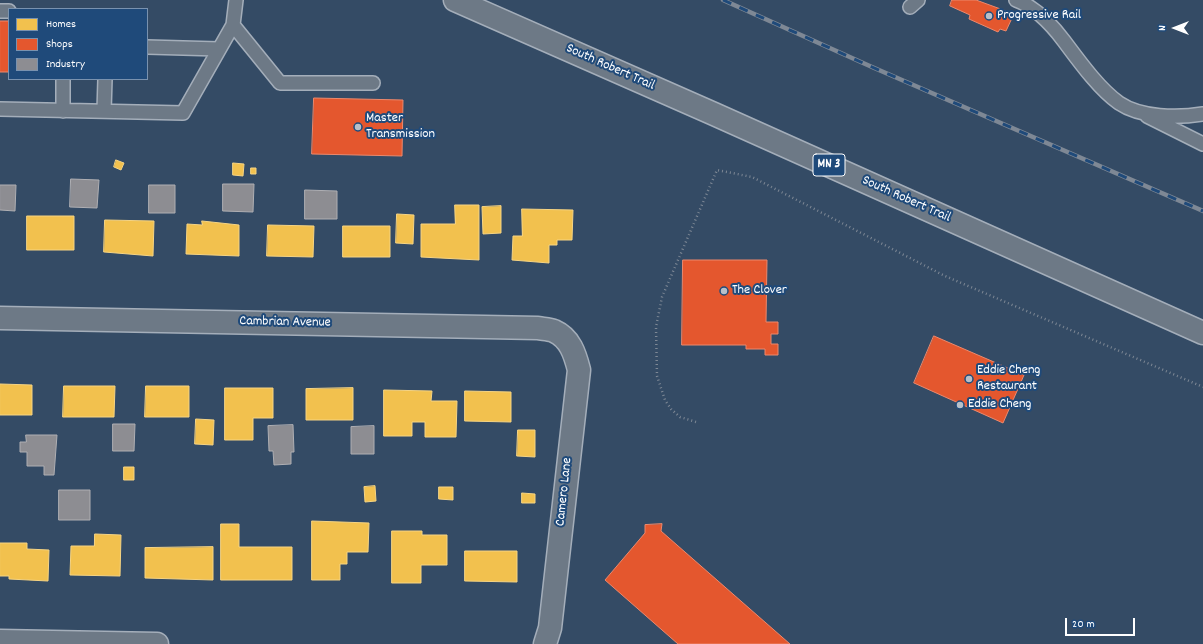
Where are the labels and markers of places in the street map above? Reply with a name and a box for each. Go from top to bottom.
place label: Progressive Rail [997,8,1081,24]
marker: Progressive Rail [984,11,994,21]
place label: Master Transmission [366,111,435,144]
marker: Master Transmission [353,122,363,132]
place label: The Clover [732,283,787,299]
marker: The Clover [719,286,729,296]
place label: Eddie Cheng Restaurant [977,363,1041,396]
marker: Eddie Cheng Restaurant [964,374,974,384]
place label: Eddie Cheng [968,397,1032,413]
marker: Eddie Cheng [955,400,965,410]

